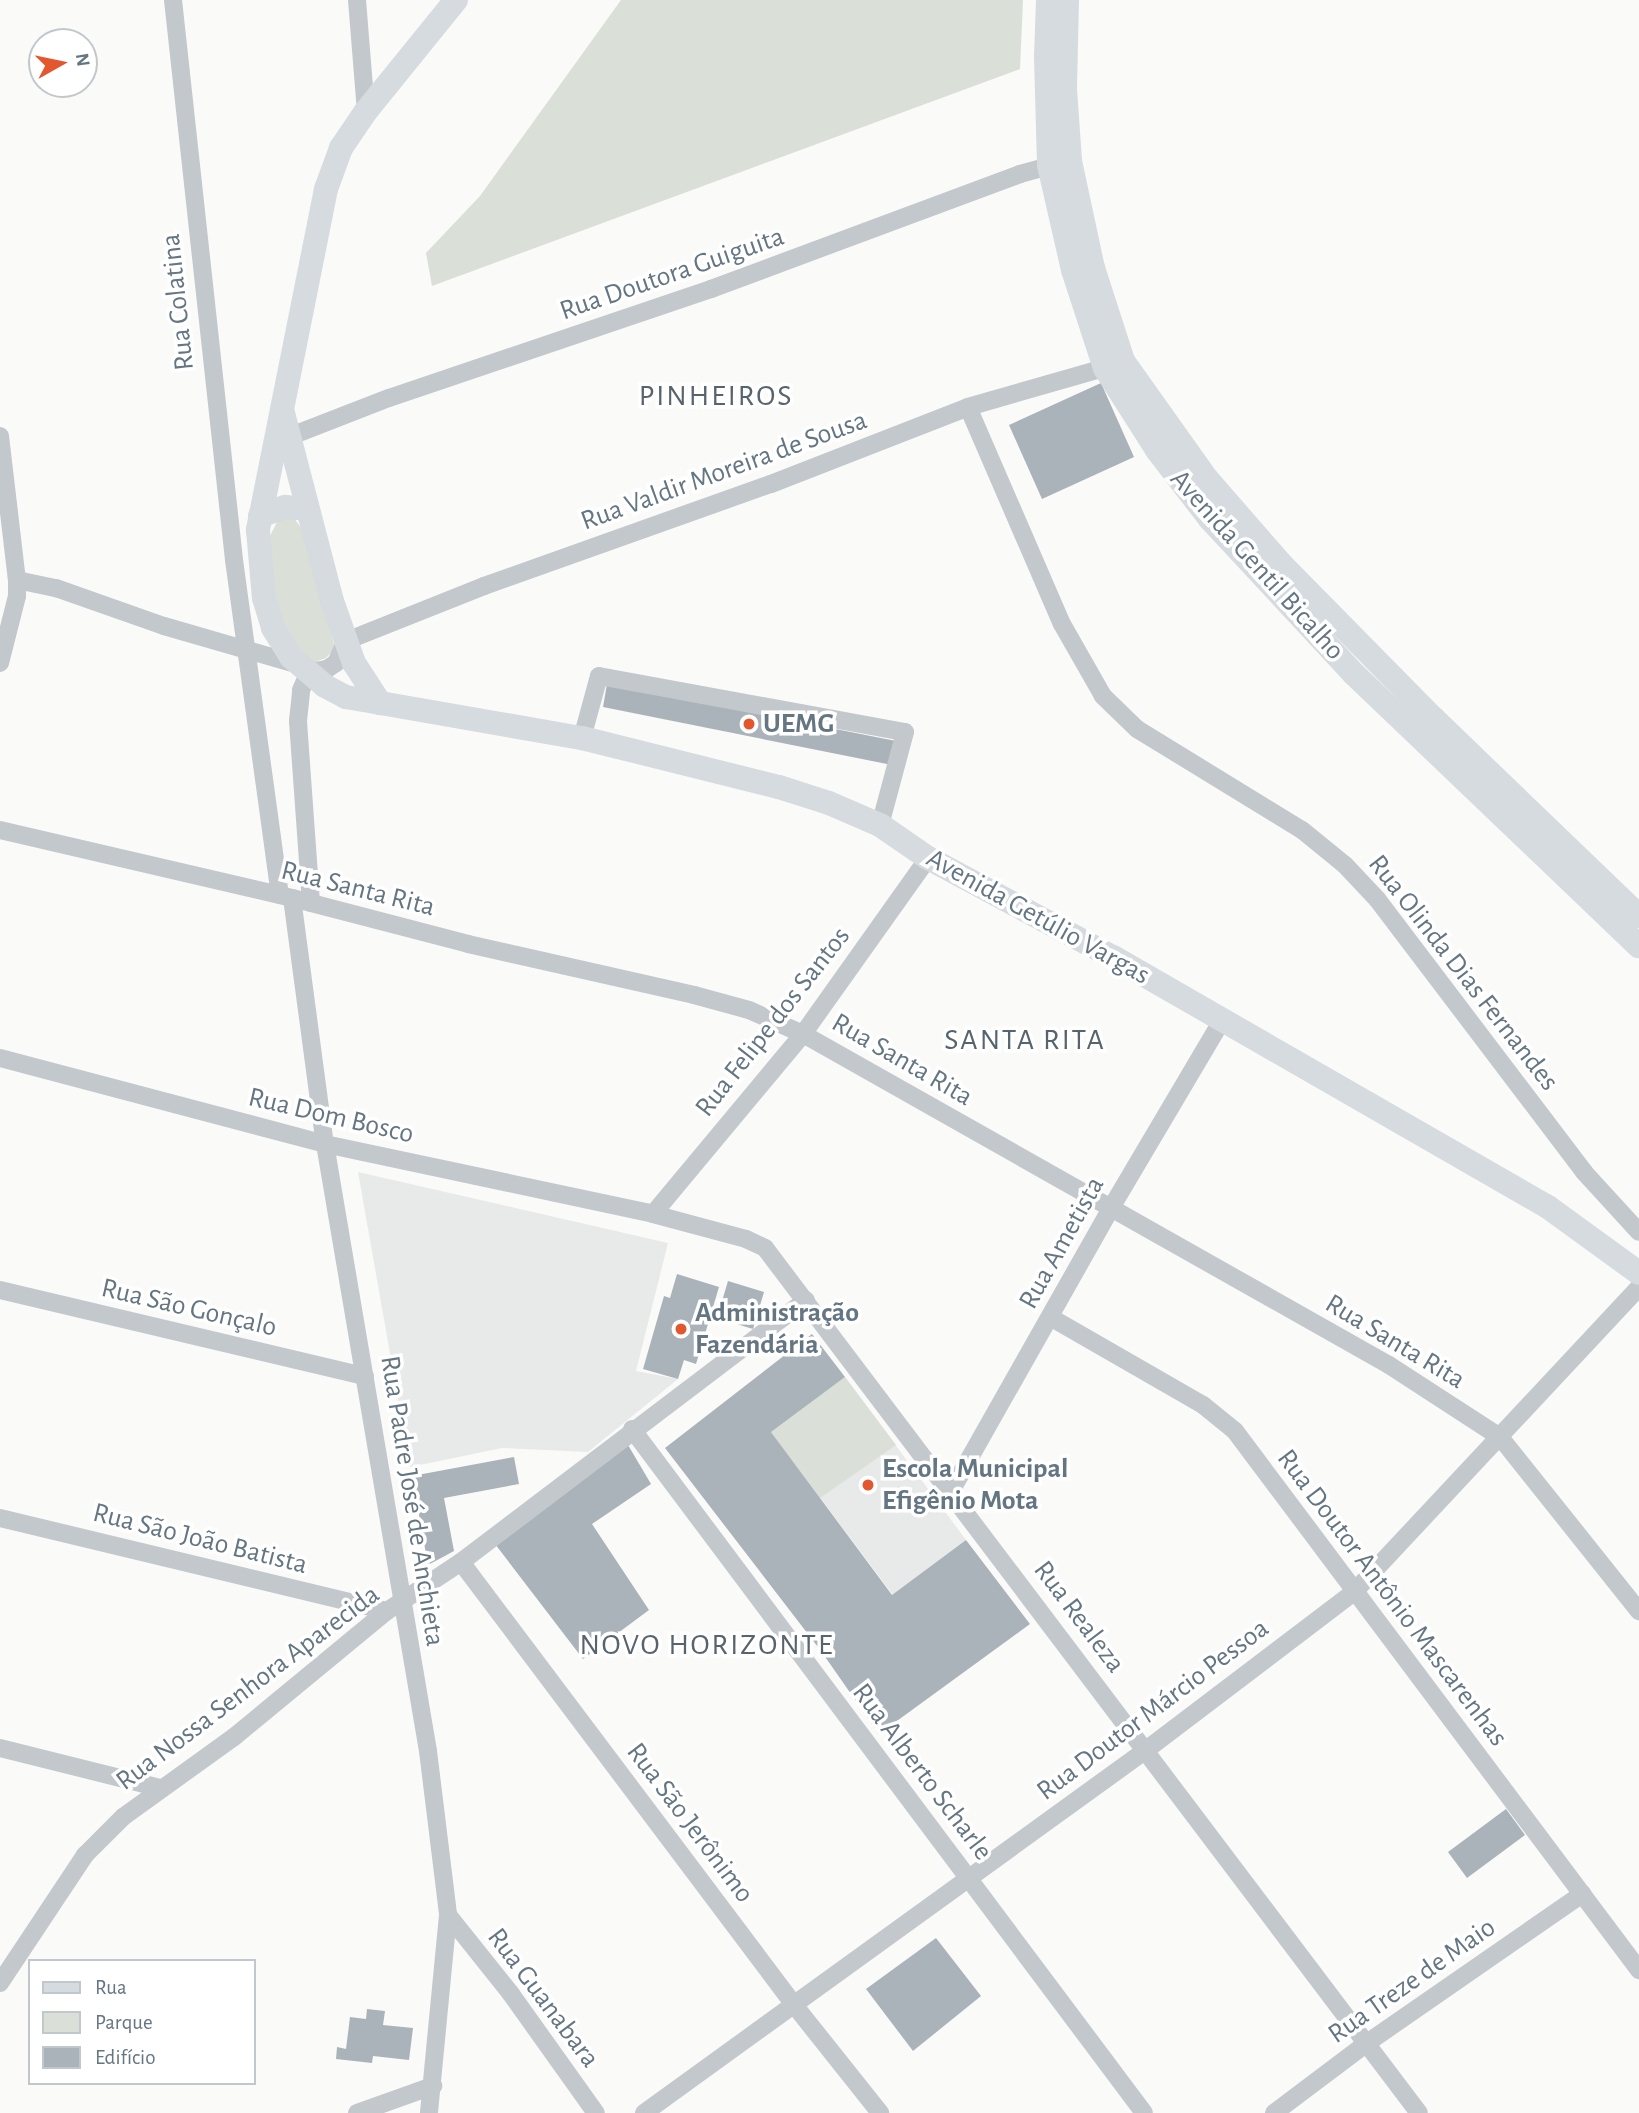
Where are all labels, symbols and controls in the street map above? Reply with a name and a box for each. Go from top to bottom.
north arrow [28,28,98,98]
text: N [72,52,93,68]
street label: Rua Doutora Guiguita [555,220,789,328]
street label: Rua Colatina [154,232,202,372]
district label: PINHEIROS [640,378,792,414]
street label: Rua Valdir Moreira de Sousa [576,404,872,538]
street label: Avenida Gentil Bicalho [1163,463,1351,667]
place label: UEMG [763,707,834,741]
marker: UEMG [741,716,757,732]
street label: Avenida Getúlio Vargas [920,842,1156,992]
street label: Rua Olinda Dias Fernandes [1360,848,1566,1098]
street label: Rua Santa Rita [278,854,438,924]
street label: Rua Felipe dos Santos [688,920,858,1124]
street label: Rua Santa Rita [826,1006,978,1114]
district label: SANTA RITA [945,1022,1105,1058]
street label: Rua Dom Bosco [245,1081,417,1151]
street label: Rua Ametista [1012,1171,1112,1315]
street label: Rua São Gonçalo [98,1271,280,1345]
street label: Rua Santa Rita [1319,1287,1471,1397]
place label: Administração Fazendária [695,1296,859,1362]
marker: Administração Fazendária [673,1321,689,1337]
street label: Rua Padre José de Anchieta [372,1353,452,1649]
street label: Rua Doutor Antônio Mascarenhas [1269,1443,1515,1753]
place label: Escola Municipal Efigênio Mota [882,1452,1068,1518]
marker: Escola Municipal Efigênio Mota [860,1477,876,1493]
street label: Rua São João Batista [89,1496,311,1582]
street label: Rua Realeza [1026,1554,1132,1680]
street label: Rua Nossa Senhora Aparecida [110,1578,386,1798]
street label: Rua Doutor Márcio Pessoa [1030,1612,1276,1808]
district label: NOVO HORIZONTE [581,1627,833,1663]
street label: Rua Alberto Scharle [845,1677,999,1867]
street label: Rua São Jerônimo [619,1736,761,1910]
street label: Rua Treze de Maio [1322,1911,1502,2051]
street label: Rua Guanabara [480,1922,606,2074]
legend [28,1959,256,2085]
text: Rua [95,1977,127,1998]
text: Parque [95,2012,153,2033]
text: Edifício [95,2047,155,2068]

